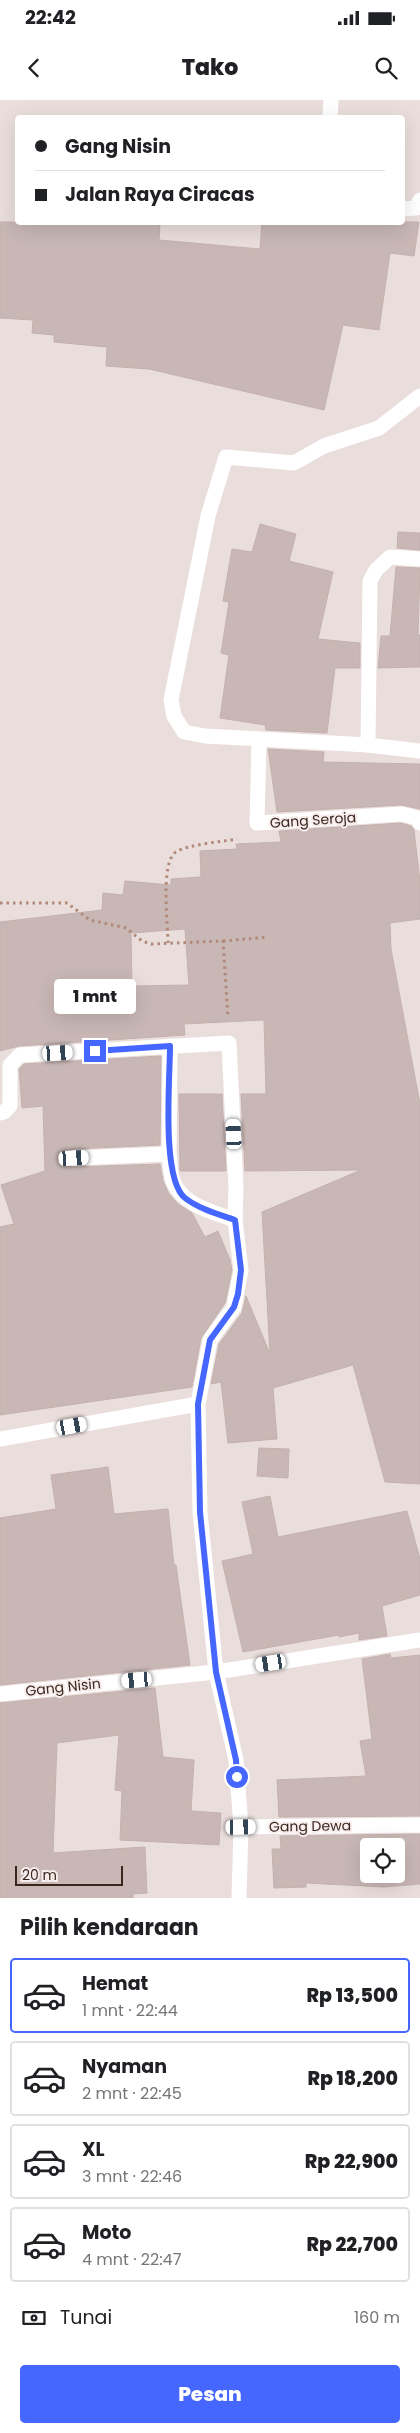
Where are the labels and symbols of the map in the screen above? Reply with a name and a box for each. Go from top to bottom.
street label: Gang Seroja [269,807,357,833]
callout: 1 mnt [54,978,136,1014]
route end [84,1040,106,1062]
car [42,1045,73,1061]
car [225,1119,242,1149]
car [58,1150,89,1166]
car [55,1416,88,1436]
car [255,1653,286,1673]
car [121,1671,152,1689]
street label: Gang Nisin [24,1673,102,1701]
route start [226,1766,248,1788]
street label: Gang Dewa [269,1815,351,1837]
car [225,1819,256,1835]
scale bar [15,1863,122,1886]

